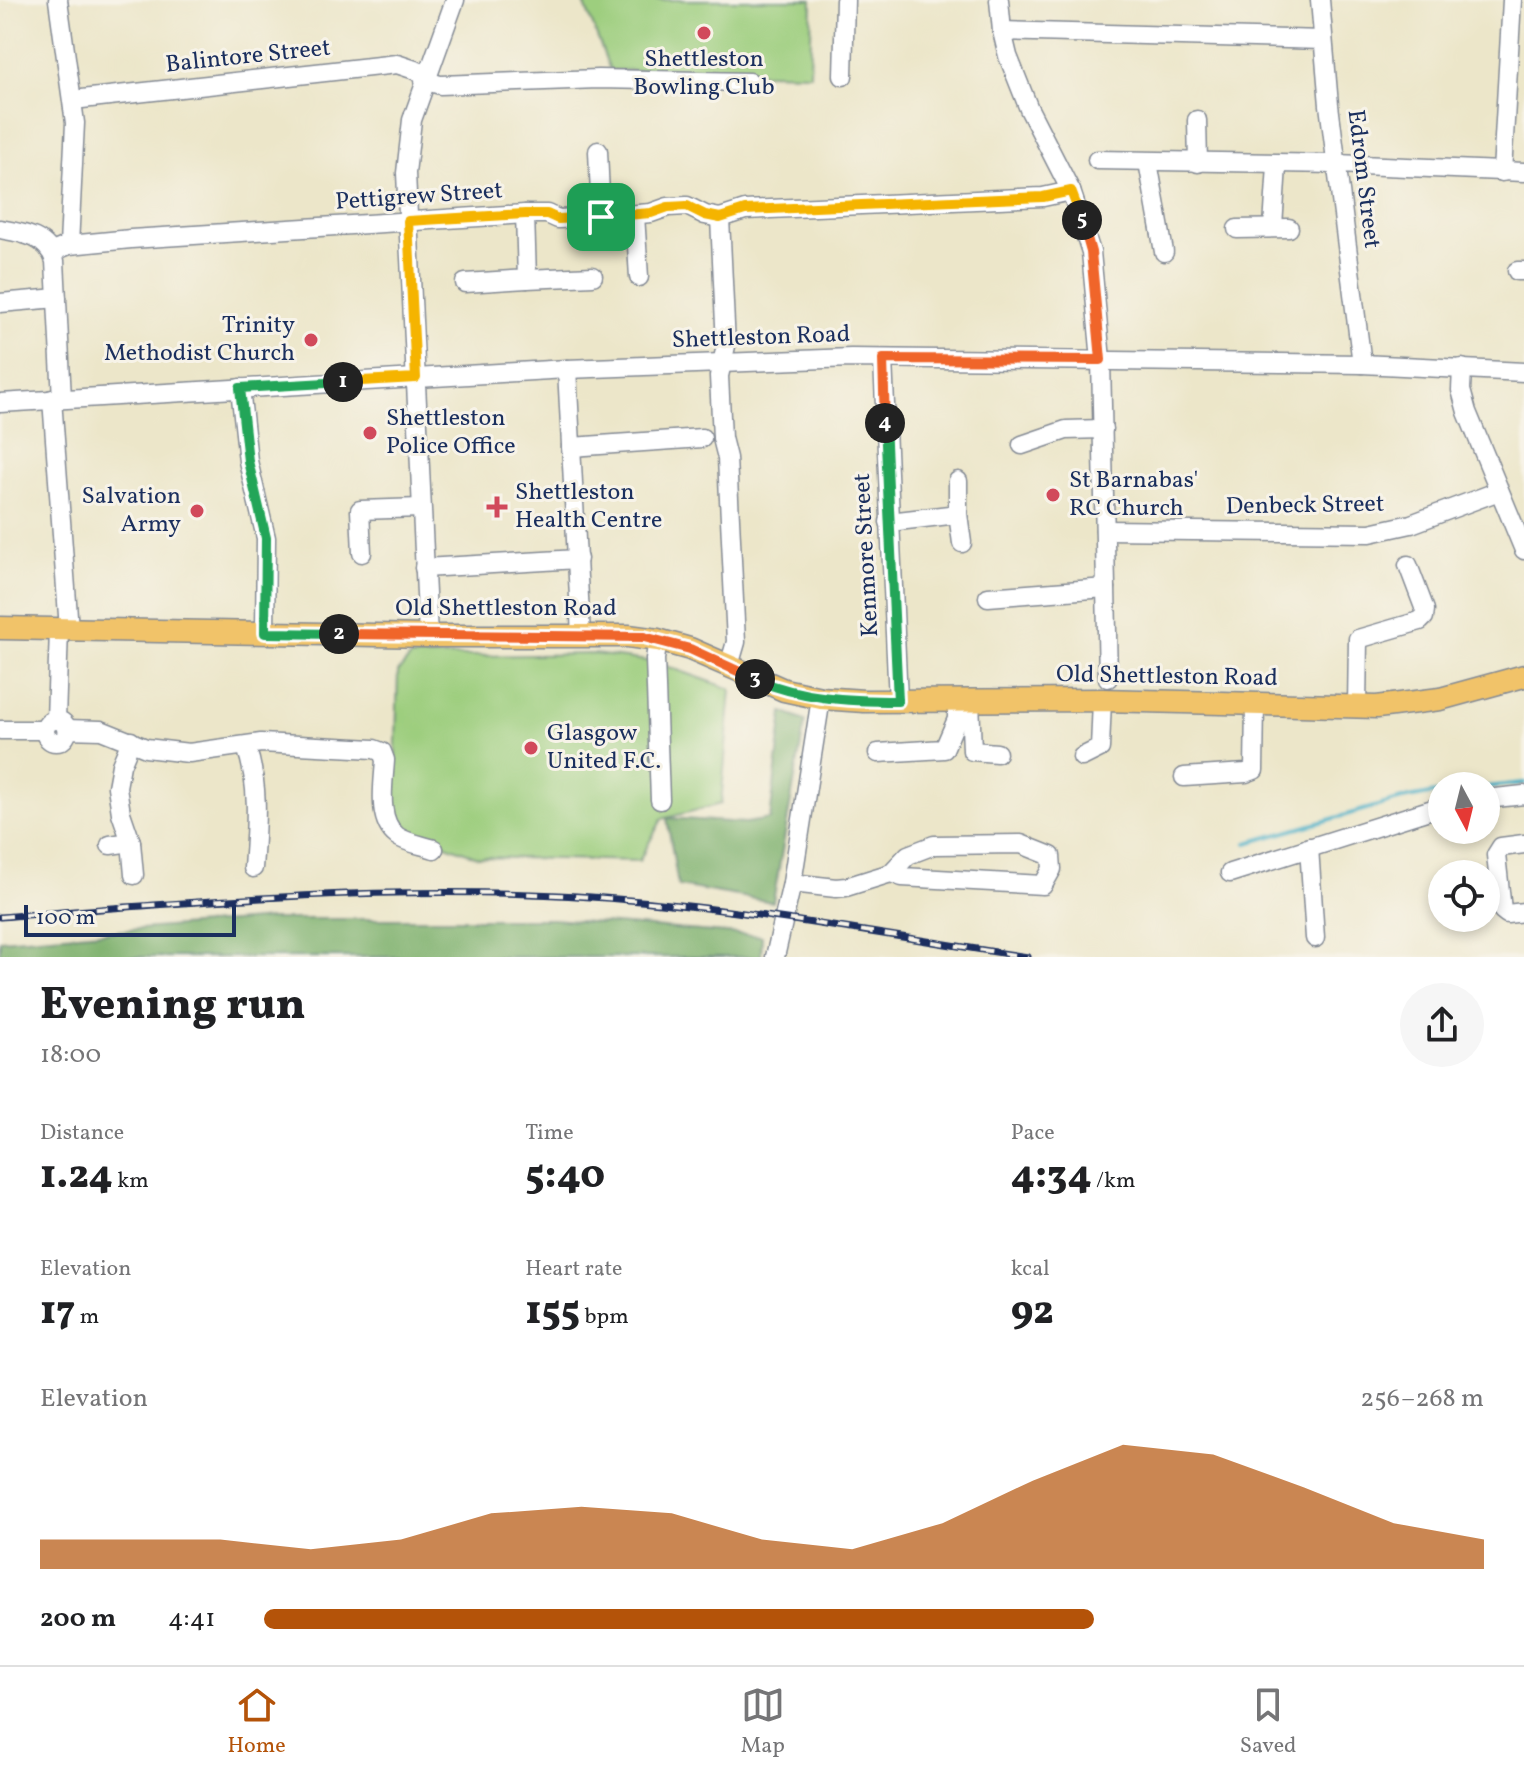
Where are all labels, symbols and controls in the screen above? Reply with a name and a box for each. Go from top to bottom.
marker: Shettleston Bowling Club [695,24,713,42]
street label: Balintore Street [164,31,332,83]
place label: Shettleston Bowling Club [633,43,775,105]
street label: Edrom Street [1338,108,1388,250]
street label: Pettigrew Street [334,174,504,220]
pin [567,183,635,251]
icon: arrive [579,195,623,239]
pin: 5 [1062,200,1102,240]
text: 5 [1077,204,1087,235]
place label: Trinity Methodist Church [104,309,295,371]
street label: Shettleston Road [671,318,851,358]
marker: Trinity Methodist Church [302,331,320,349]
pin: 1 [323,362,363,402]
text: 1 [339,366,347,397]
place label: Shettleston Police Office [386,402,516,464]
pin: 4 [865,403,905,443]
text: 4 [878,407,892,438]
marker: Shettleston Police Office [361,424,379,442]
place label: St Barnabas' RC Church [1069,464,1198,526]
street label: Kenmore Street [846,472,888,638]
place label: Shettleston Health Centre [515,476,662,538]
place label: Salvation Army [82,480,181,542]
marker: St Barnabas' RC Church [1044,486,1062,504]
street label: Denbeck Street [1225,488,1385,524]
marker: Shettleston Health Centre [486,496,508,518]
marker: Salvation Army [188,502,206,520]
street label: Old Shettleston Road [395,592,617,626]
pin: 2 [319,614,359,654]
text: 2 [333,618,345,649]
street label: Old Shettleston Road [1056,658,1278,696]
pin: 3 [735,659,775,699]
text: 3 [749,663,761,694]
place label: Glasgow United F.C. [547,717,661,779]
marker: Glasgow United F.C. [522,739,540,757]
north arrow [1428,772,1500,844]
map controls [1428,772,1500,932]
button: locate [1428,860,1500,932]
scale bar [24,901,236,937]
text: 100 m [36,903,95,934]
text: Evening run [40,976,306,1037]
button: share [1400,983,1484,1067]
text: 18:00 [40,1037,101,1073]
text: Distance [40,1118,124,1149]
text: Time [525,1118,574,1149]
text: Pace [1011,1118,1055,1149]
text: 1.24 [40,1149,113,1205]
text: 5:40 [525,1149,605,1205]
text: 4:34 [1011,1149,1092,1205]
text: km [113,1166,149,1197]
text: /km [1092,1166,1136,1197]
text: Elevation [40,1254,131,1285]
text: Heart rate [525,1254,622,1285]
text: kcal [1011,1254,1050,1285]
text: 17 [40,1285,75,1341]
text: 155 [525,1285,580,1341]
text: 92 [1011,1285,1054,1341]
text: m [75,1302,99,1333]
text: bpm [580,1302,629,1333]
text: Elevation [40,1381,148,1417]
text: 256–268 m [1360,1381,1484,1417]
text: 200 m [40,1601,116,1637]
text: 4:41 [168,1601,215,1637]
tab: Home [228,1683,286,1762]
tab: Map [741,1683,785,1762]
tab: Saved [1240,1683,1296,1762]

